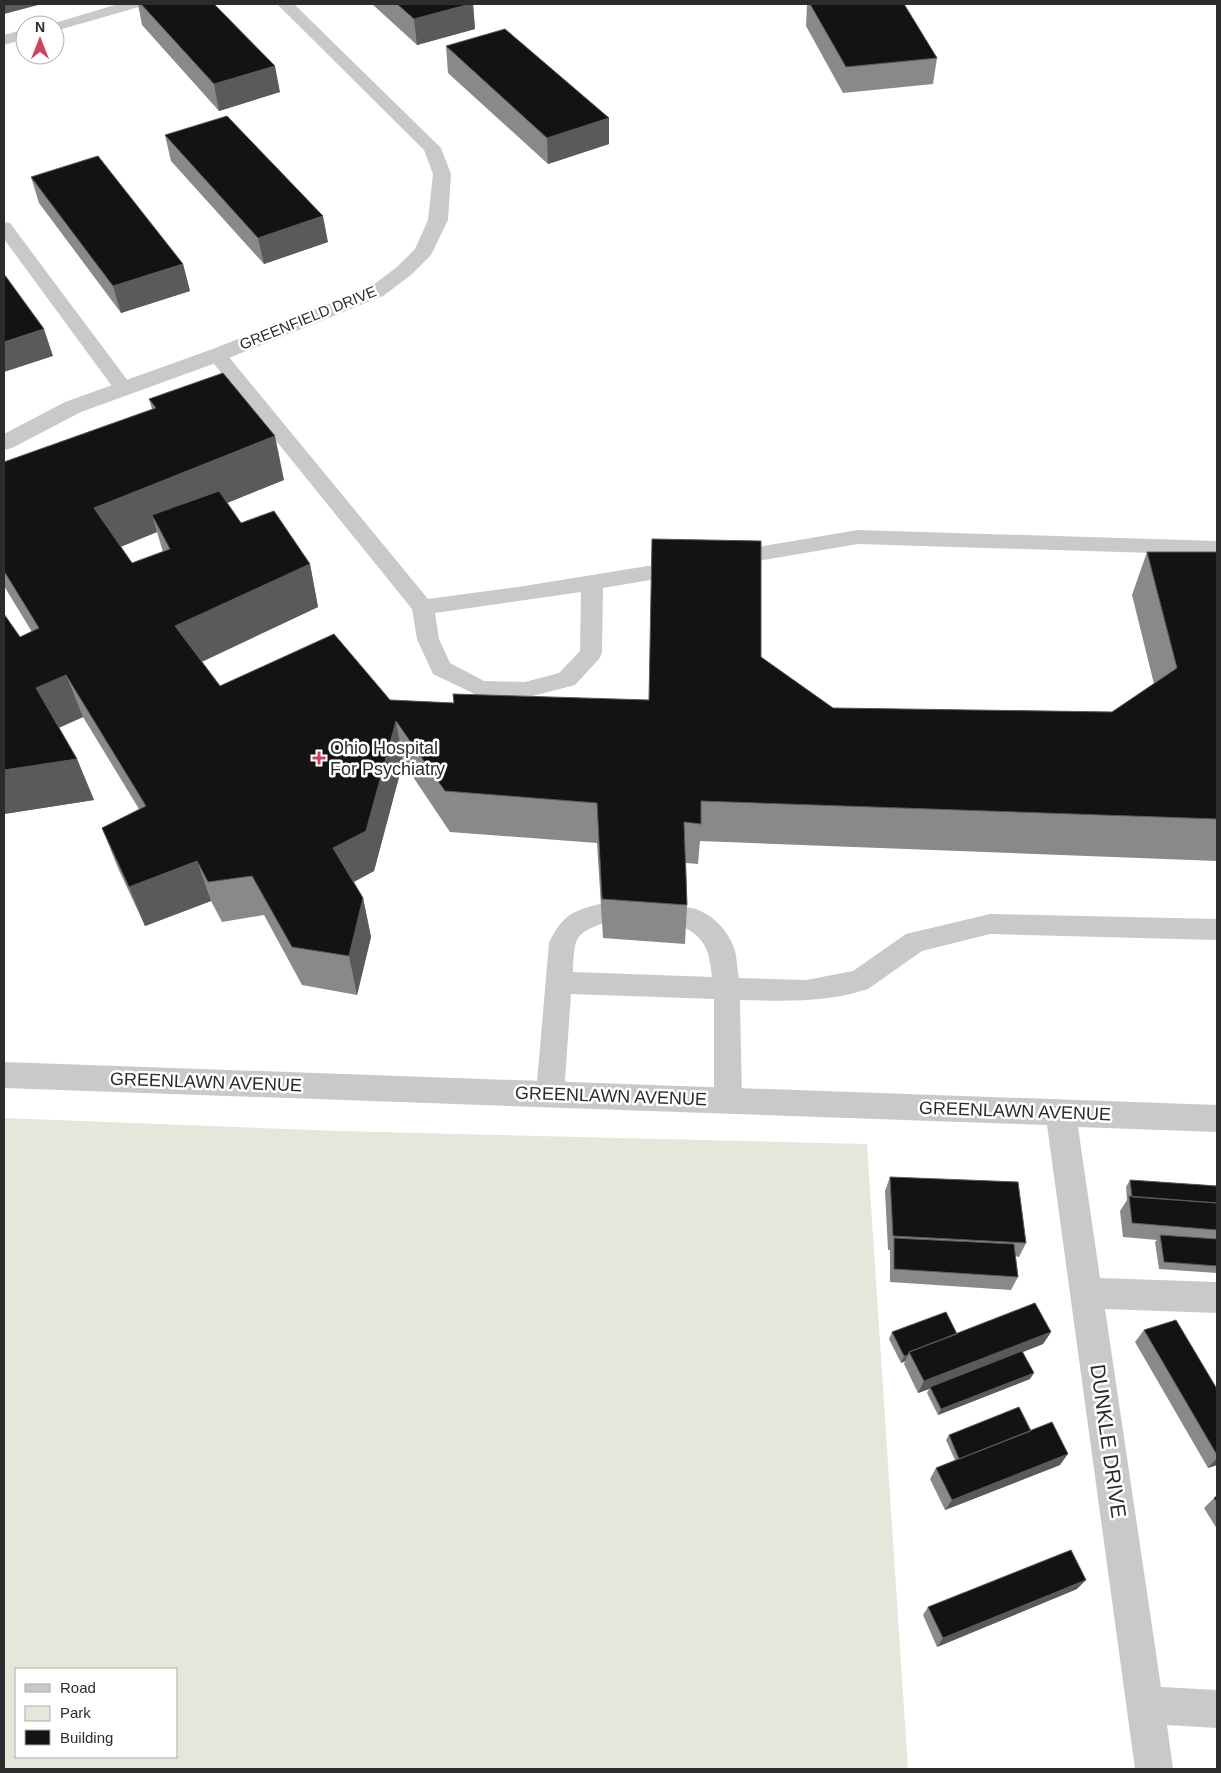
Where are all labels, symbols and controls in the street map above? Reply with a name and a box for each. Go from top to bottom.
north arrow [15,15,65,65]
text: N [35,19,45,35]
street label: GREENFIELD DRIVE [237,282,379,353]
place label: Ohio Hospital For Psychiatry [330,738,445,779]
marker: Ohio Hospital For Psychiatry [312,751,326,765]
street label: GREENLAWN AVENUE [110,1069,302,1095]
street label: GREENLAWN AVENUE [515,1083,707,1109]
street label: GREENLAWN AVENUE [919,1098,1111,1124]
street label: DUNKLE DRIVE [1086,1362,1131,1519]
legend [15,1668,178,1758]
text: Road [60,1679,96,1696]
text: Park [60,1704,91,1721]
text: Building [60,1729,113,1746]

